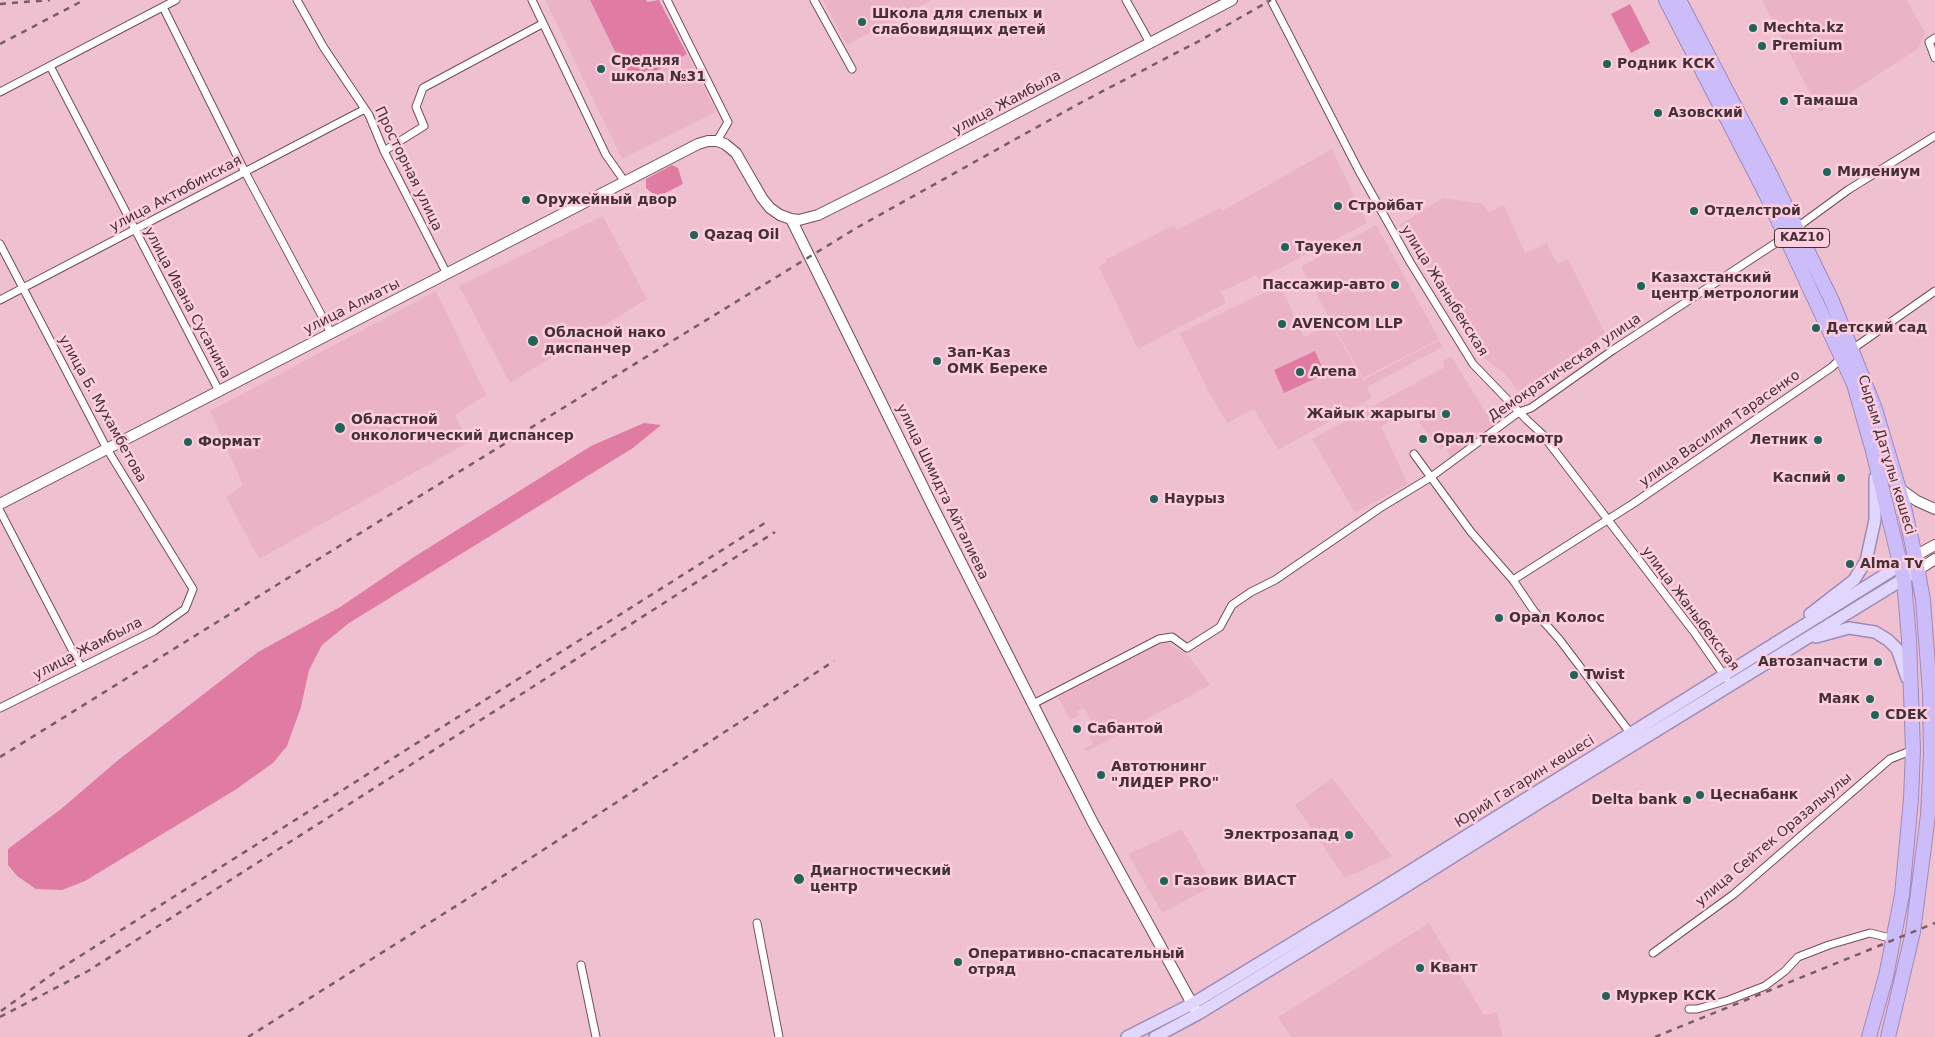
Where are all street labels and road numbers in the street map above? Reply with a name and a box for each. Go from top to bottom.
street label: улица Жамбыла [950,67,1064,139]
street label: Просторная улица [371,104,445,234]
street label: улица Актюбинская [107,152,245,236]
street label: улица Жаныбекская [1397,222,1491,360]
street label: улица Ивана Сусанина [140,225,234,381]
road number: KAZ10 [1774,228,1830,248]
street label: улица Алматы [301,276,403,338]
street label: Демократическая улица [1485,310,1645,426]
street label: улица Б. Мухамбетова [54,332,150,486]
street label: улица Василия Тарасенко [1637,367,1803,491]
street label: Сырым Датұлы көшесі [1854,373,1918,537]
street label: улица Шмидта Айталиева [892,401,992,583]
street label: улица Жаныбекская [1638,543,1742,675]
street label: улица Жамбыла [31,614,145,684]
street label: Юрий Гагарин көшесі [1452,732,1598,832]
street label: улица Сейтек Оразалыулы [1692,770,1856,910]

